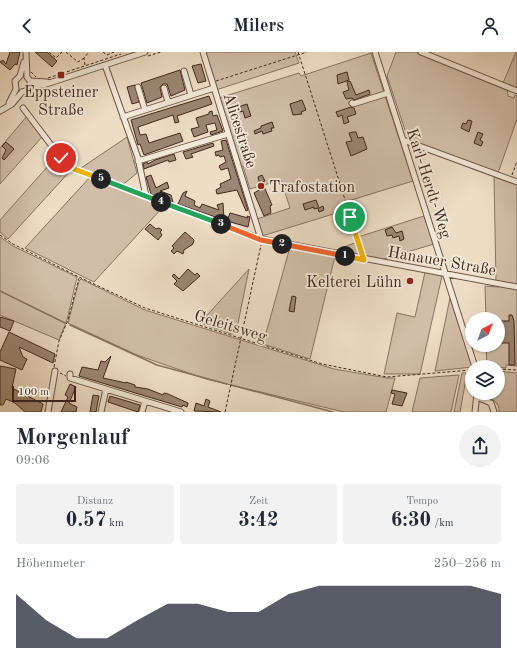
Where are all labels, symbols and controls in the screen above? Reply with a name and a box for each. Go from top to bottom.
icon: back [16,15,38,37]
icon: person [479,15,501,37]
text: Milers [233,17,284,35]
marker: Eppsteiner Straße [56,70,66,80]
place label: Eppsteiner Straße [24,85,99,119]
street label: Alicestraße [219,91,259,170]
street label: Karl-Herdt-Weg [403,127,454,241]
pin [44,141,78,175]
icon: check [50,147,72,169]
pin: 5 [91,169,111,189]
text: 5 [98,173,104,184]
place label: Trafostation [269,180,355,196]
marker: Trafostation [256,181,266,191]
pin: 4 [151,192,171,212]
text: 4 [158,196,164,207]
pin [333,200,367,234]
icon: arrive [339,206,361,228]
pin: 3 [211,214,231,234]
text: 3 [218,218,224,229]
pin: 2 [272,234,292,254]
text: 2 [279,238,285,249]
street label: Hanauer Straße [386,245,497,279]
pin: 1 [335,246,355,266]
text: 1 [342,250,348,261]
place label: Kelterei Lühn [306,275,402,291]
marker: Kelterei Lühn [405,276,415,286]
street label: Geleitsweg [192,308,269,346]
north arrow [465,312,505,352]
map controls [465,312,505,400]
button: layers [465,360,505,400]
scale bar [12,384,76,403]
text: 100 m [18,387,49,398]
button: share [459,425,501,467]
text: Morgenlauf [16,427,129,449]
text: 09:06 [16,454,50,467]
text: Distanz [77,496,113,507]
text: Zeit [249,496,268,507]
text: Tempo [406,496,438,507]
text: 0.57 [66,511,106,531]
text: 3:42 [238,511,279,531]
text: 6:30 [391,511,431,531]
text: km [106,518,124,529]
text: /km [431,518,454,529]
text: Höhenmeter [16,557,85,570]
text: 250–256 m [434,557,501,570]

